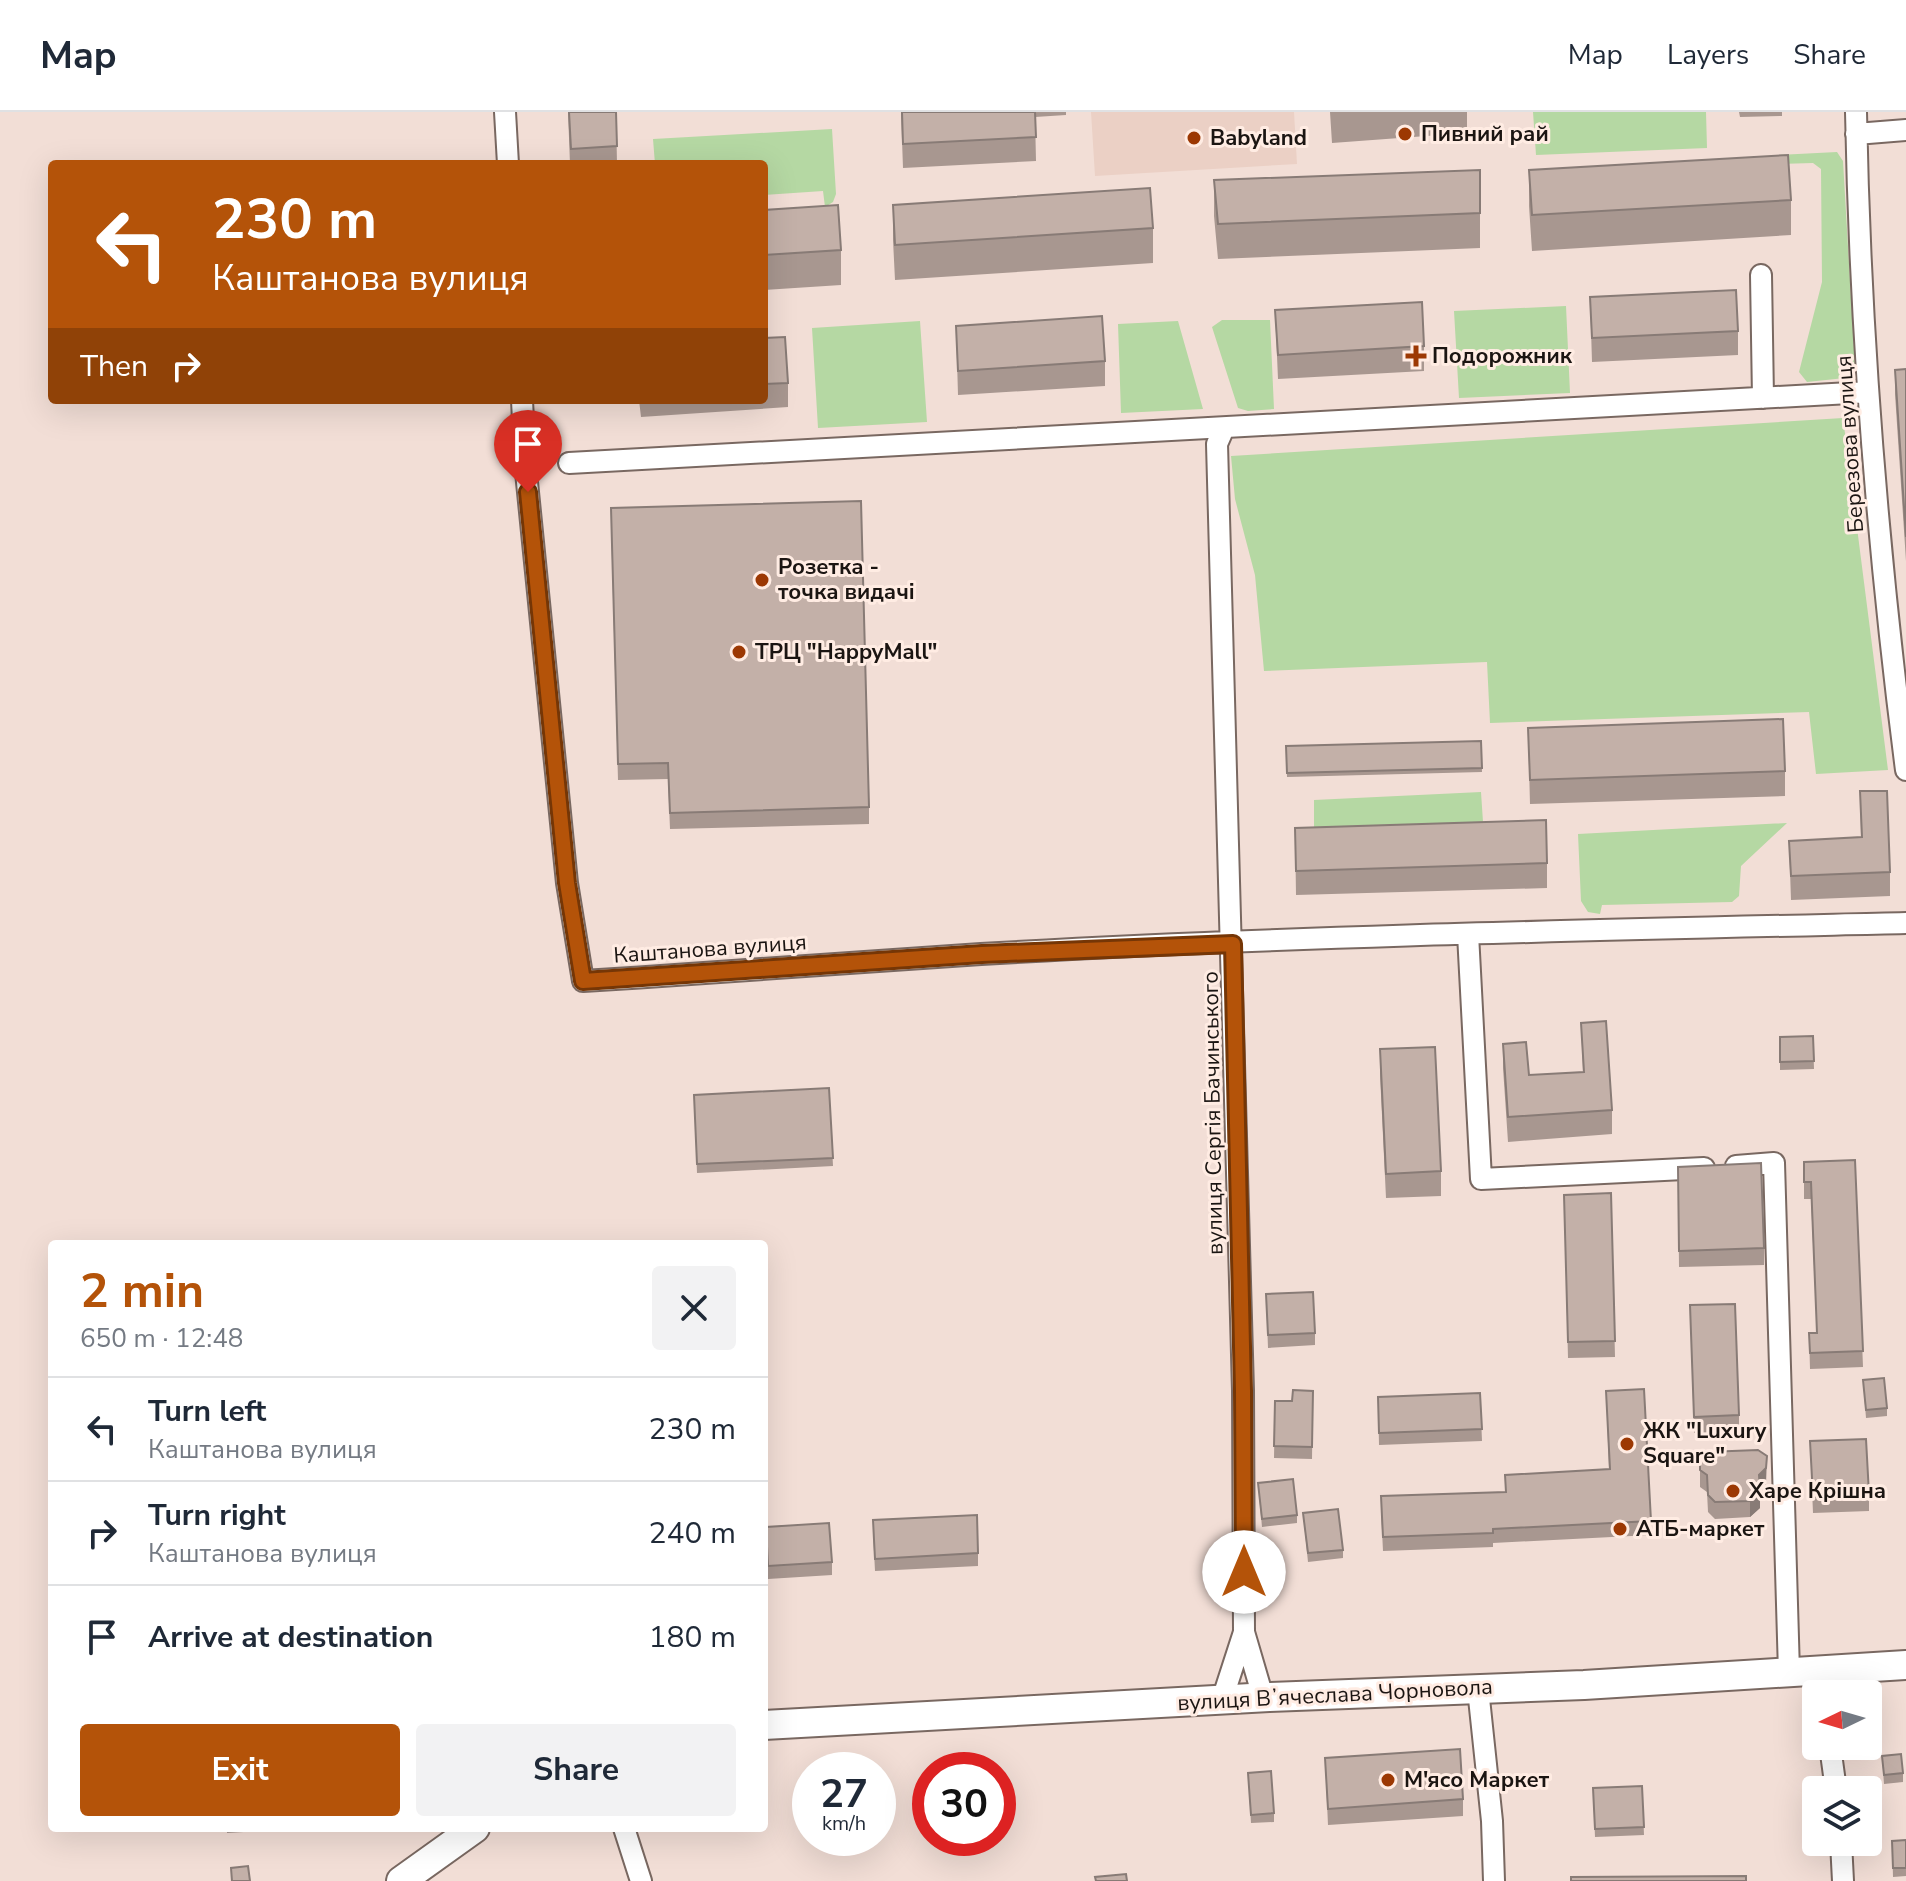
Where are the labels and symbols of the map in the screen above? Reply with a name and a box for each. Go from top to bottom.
place label: Пивний рай [1421,119,1549,149]
place label: Babyland [1210,123,1307,153]
marker: Пивний рай [1396,125,1414,143]
marker: Babyland [1185,129,1203,147]
place label: Подорожник [1432,341,1573,371]
marker: Подорожник [1407,347,1425,365]
street label: Березова вулиця [1829,354,1871,534]
pin [494,410,562,492]
place label: Розетка - точка видачі [778,552,915,607]
marker: Розетка - точка видачі [753,571,771,589]
place label: ТРЦ "HappyMall" [755,637,937,667]
marker: ТРЦ "HappyMall" [730,643,748,661]
street label: Каштанова вулиця [612,927,808,971]
street label: вулиця Сергія Бачинського [1196,971,1230,1255]
place label: ЖК "Luxury Square" [1643,1416,1767,1471]
marker: ЖК "Luxury Square" [1618,1435,1636,1453]
place label: Харе Крішна [1748,1476,1886,1506]
marker: Харе Крішна [1724,1482,1742,1500]
place label: АТБ-маркет [1636,1514,1765,1544]
marker: АТБ-маркет [1611,1520,1629,1538]
position arrow [1202,1530,1286,1614]
street label: вулиця Вʼячеслава Чорновола [1176,1672,1494,1718]
north arrow [1802,1680,1882,1760]
speed limit sign: 30 [912,1752,1016,1856]
place label: М'ясо Маркет [1404,1765,1550,1795]
marker: М'ясо Маркет [1379,1771,1397,1789]

